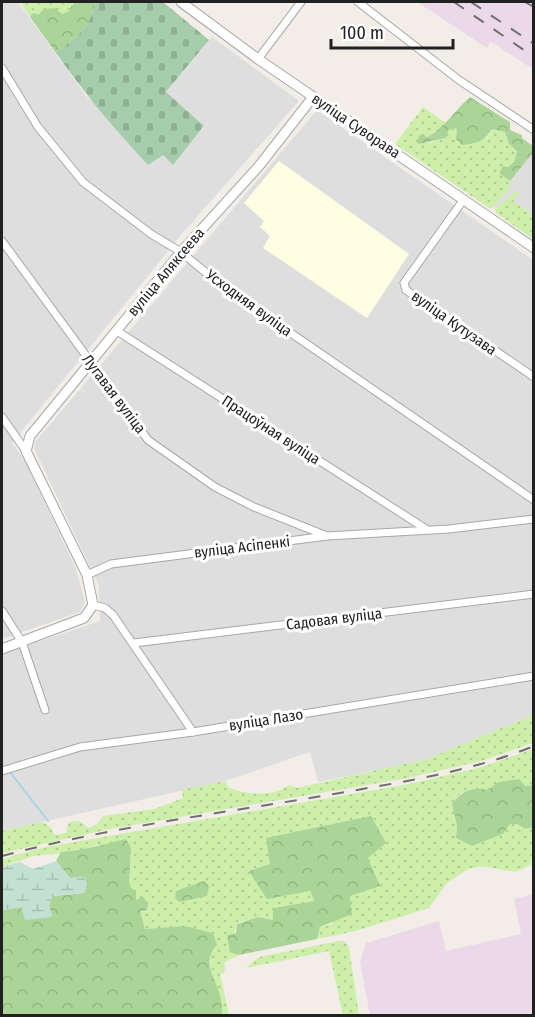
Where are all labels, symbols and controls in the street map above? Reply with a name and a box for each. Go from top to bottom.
scale bar [331,12,452,50]
text: 100 m [340,22,384,44]
street label: вуліца Суворава [308,90,404,162]
street label: вуліца Аляксеева [124,224,208,320]
street label: Усходняя вуліца [202,265,296,340]
street label: вуліца Кутузава [408,287,500,359]
street label: Лугавая вуліца [78,351,150,437]
street label: Працоўная вуліца [219,392,323,468]
street label: вуліца Асіпенкі [193,532,291,562]
street label: Садовая вуліца [285,604,383,634]
street label: вуліца Лазо [228,705,304,735]

